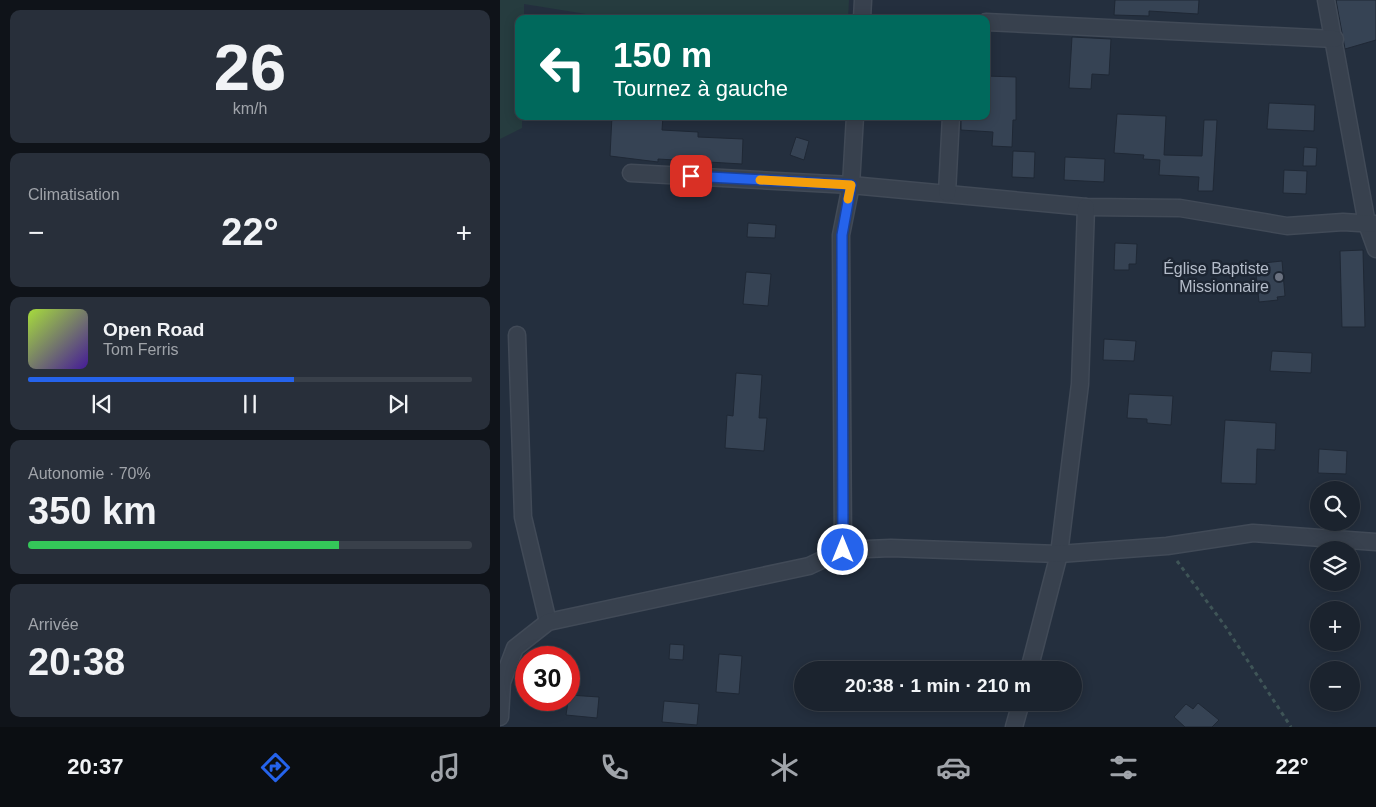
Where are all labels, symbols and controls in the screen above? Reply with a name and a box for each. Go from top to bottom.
text: 26 [214,31,286,104]
icon: left [530,35,595,100]
text: 150 m [613,35,712,74]
text: Tournez à gauche [613,76,788,101]
text: km/h [233,100,267,117]
pin [670,155,712,197]
icon: arrive [677,162,705,190]
text: Climatisation [28,186,120,203]
text: 22° [221,211,279,253]
text: − [28,217,44,248]
text: + [456,217,472,248]
place label: Église Baptiste Missionnaire [1163,259,1269,295]
marker: Église Baptiste Missionnaire [1273,271,1285,283]
text: Open Road [103,319,204,340]
text: Tom Ferris [103,341,179,358]
icon: previous [88,390,116,418]
icon: pause [236,390,264,418]
icon: next [384,390,412,418]
text: Autonomie · 70% [28,465,151,482]
map controls [1310,481,1360,711]
button: search [1310,481,1360,531]
text: 350 km [28,490,157,532]
position arrow [816,523,868,575]
button: layers [1310,541,1360,591]
button: + [1310,601,1360,651]
text: Arrivée [28,616,79,633]
text: 20:38 [28,641,125,683]
speed limit sign: 30 [515,646,580,711]
button: − [1310,661,1360,711]
text: 20:38 · 1 min · 210 m [845,675,1031,696]
icon: directions [258,750,293,785]
icon: music [428,750,463,785]
icon: phone [597,750,632,785]
icon: climate [767,750,802,785]
icon: car [936,750,971,785]
icon: filters [1106,750,1141,785]
text: 20:37 [67,754,124,779]
text: 22° [1275,754,1309,779]

